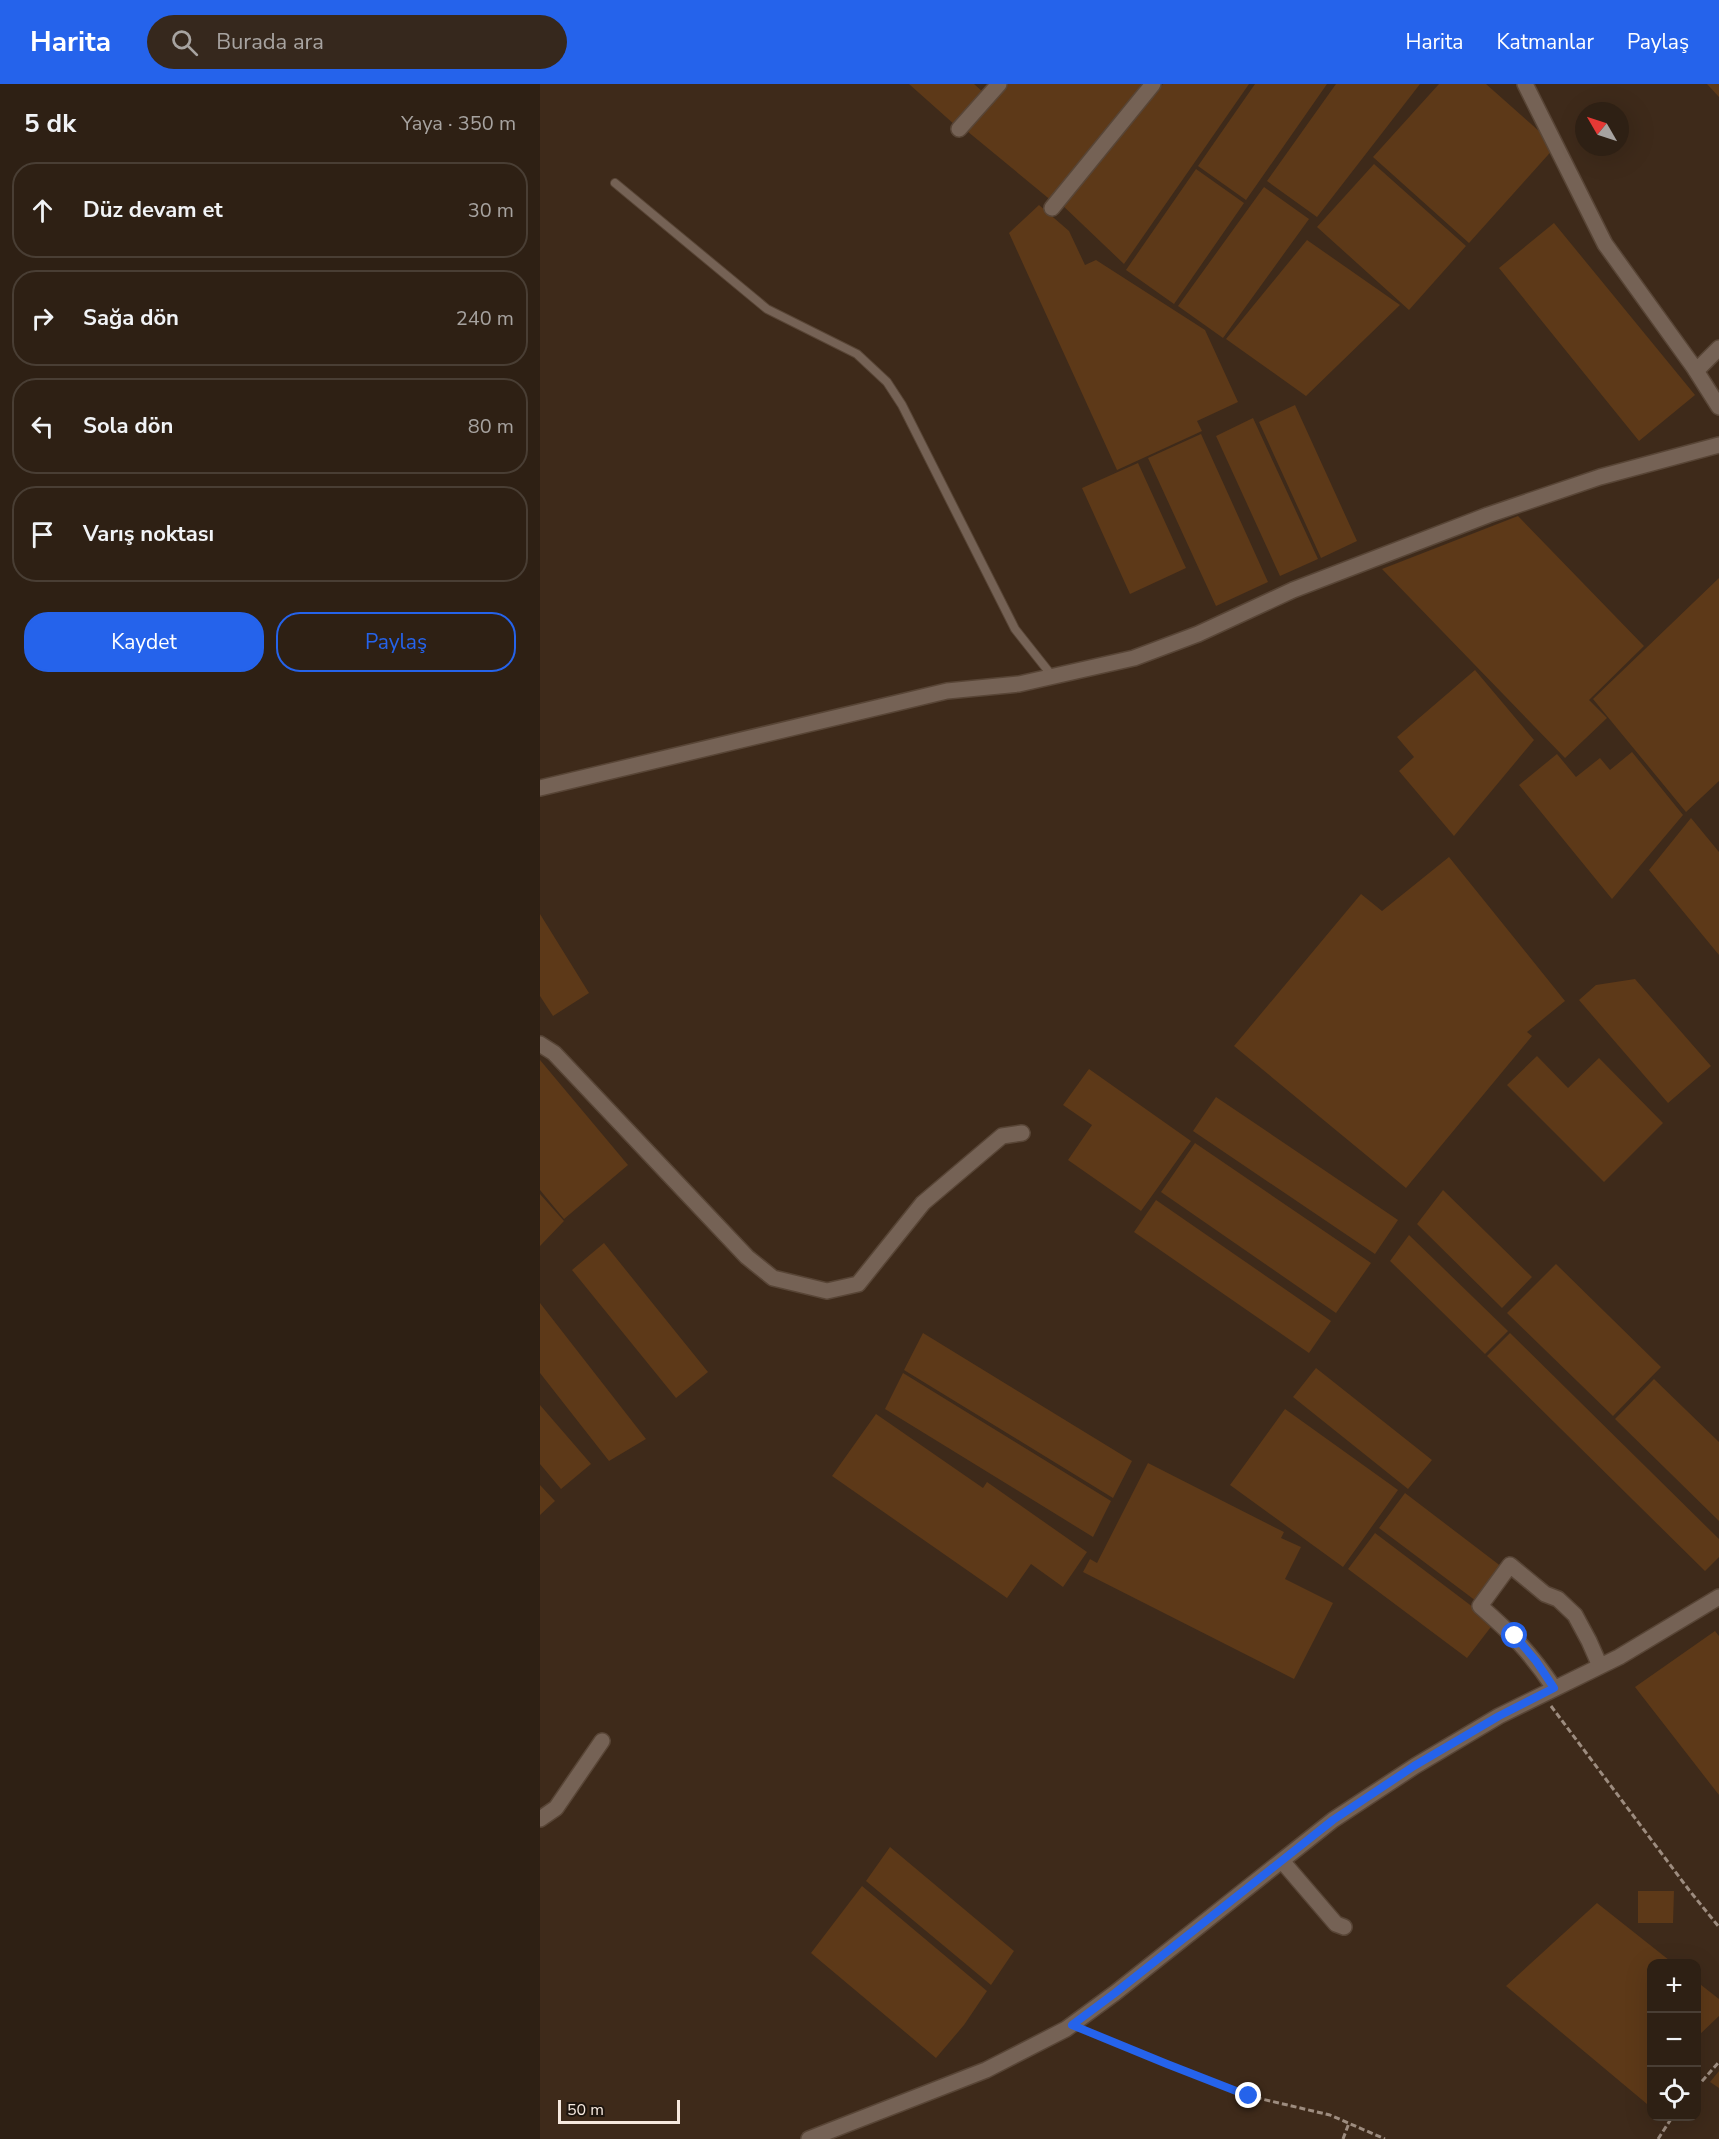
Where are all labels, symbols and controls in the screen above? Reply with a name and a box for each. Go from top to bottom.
search box [147,15,567,69]
text: Harita [30,23,111,61]
icon: search [168,26,201,59]
text: Burada ara [216,27,324,57]
text: Harita [1405,28,1463,56]
text: Katmanlar [1496,28,1594,56]
text: Paylaş [1627,28,1689,56]
north arrow [1575,102,1629,156]
text: 5 dk [24,106,76,141]
text: Yaya · 350 m [401,110,516,137]
icon: ahead [26,194,59,227]
text: Düz devam et [83,195,223,225]
text: 30 m [468,197,514,224]
icon: right [26,302,59,335]
text: Sağa dön [83,303,179,333]
text: 240 m [456,305,514,332]
icon: left [26,410,59,443]
text: Sola dön [83,411,173,441]
text: 80 m [468,413,514,440]
icon: arrive [26,518,59,551]
text: Varış noktası [83,519,214,549]
button: Kaydet [24,612,264,672]
button: Paylaş [276,612,516,672]
route start [1501,1622,1527,1648]
map controls [1647,1959,1701,2121]
button: + [1647,1959,1701,2013]
button: − [1647,2013,1701,2067]
button: locate [1647,2067,1701,2121]
route end [1235,2082,1261,2108]
scale bar [558,2097,680,2124]
text: 50 m [567,2099,604,2121]

